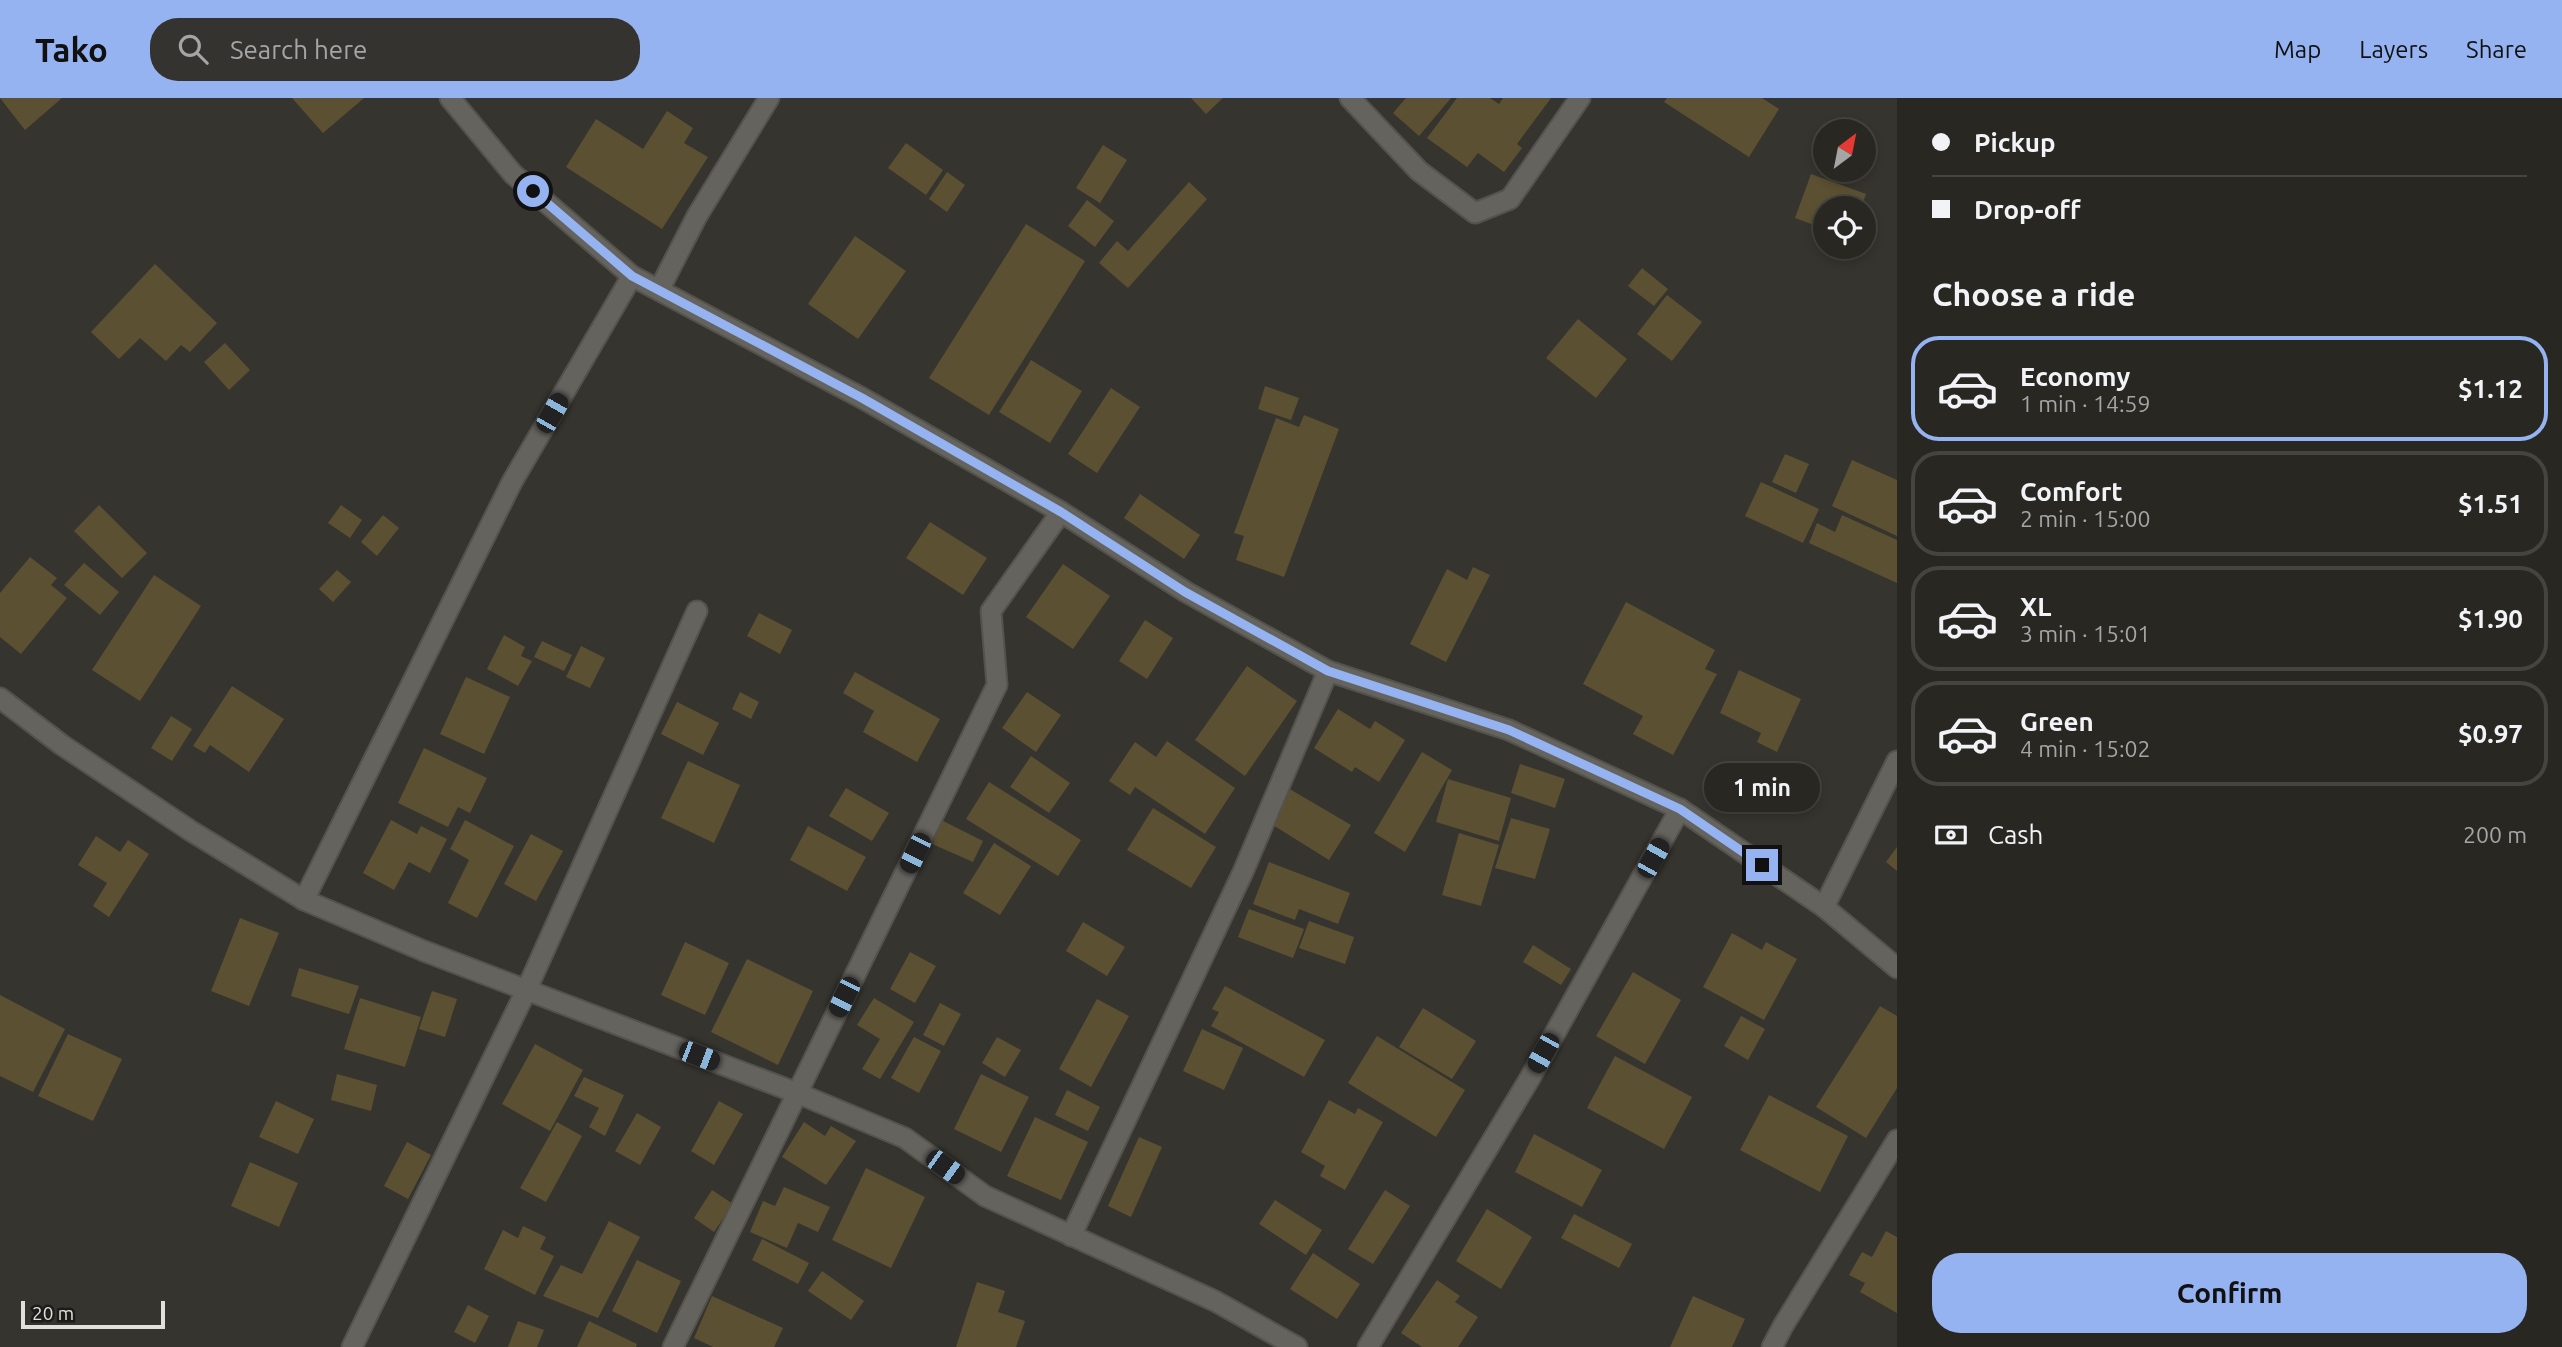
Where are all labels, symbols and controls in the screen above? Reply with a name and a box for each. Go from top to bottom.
search box [150,18,640,81]
icon: search [174,30,212,68]
text: Tako [35,31,108,68]
text: Search here [230,35,367,64]
text: Map [2274,36,2321,63]
text: Layers [2359,36,2428,63]
text: Share [2466,36,2527,63]
north arrow [1813,119,1876,182]
map controls [1813,119,1876,259]
text: Pickup [1974,128,2056,157]
route start [517,175,549,207]
text: Drop-off [1974,195,2081,224]
button: locate [1813,196,1876,259]
text: Choose a ride [1932,276,2135,312]
icon: car [1936,357,1999,420]
text: Economy [2020,362,2130,391]
text: $1.12 [2458,374,2523,403]
car [533,390,572,436]
text: 1 min · 14:59 [2020,391,2151,416]
icon: car [1936,472,1999,535]
text: Comfort [2020,477,2123,506]
text: $1.51 [2458,489,2523,518]
text: 2 min · 15:00 [2020,506,2151,531]
icon: car [1936,587,1999,650]
text: XL [2020,592,2051,621]
text: $1.90 [2458,604,2523,633]
text: 3 min · 15:01 [2020,621,2151,646]
icon: car [1936,702,1999,765]
text: Green [2020,707,2094,736]
text: $0.97 [2458,719,2523,748]
text: 4 min · 15:02 [2020,736,2151,761]
callout: 1 min [1704,764,1820,812]
text: 1 min [1733,775,1791,800]
icon: cash [1932,816,1970,854]
text: Cash [1988,820,2043,849]
text: 200 m [2463,822,2527,847]
car [897,830,934,876]
car [1634,835,1673,881]
route end [1746,849,1778,881]
car [826,974,863,1020]
car [1524,1030,1563,1076]
car [676,1039,723,1073]
car [922,1146,969,1188]
button: Confirm [1932,1253,2527,1333]
scale bar [21,1298,164,1330]
text: 20 m [32,1302,74,1324]

